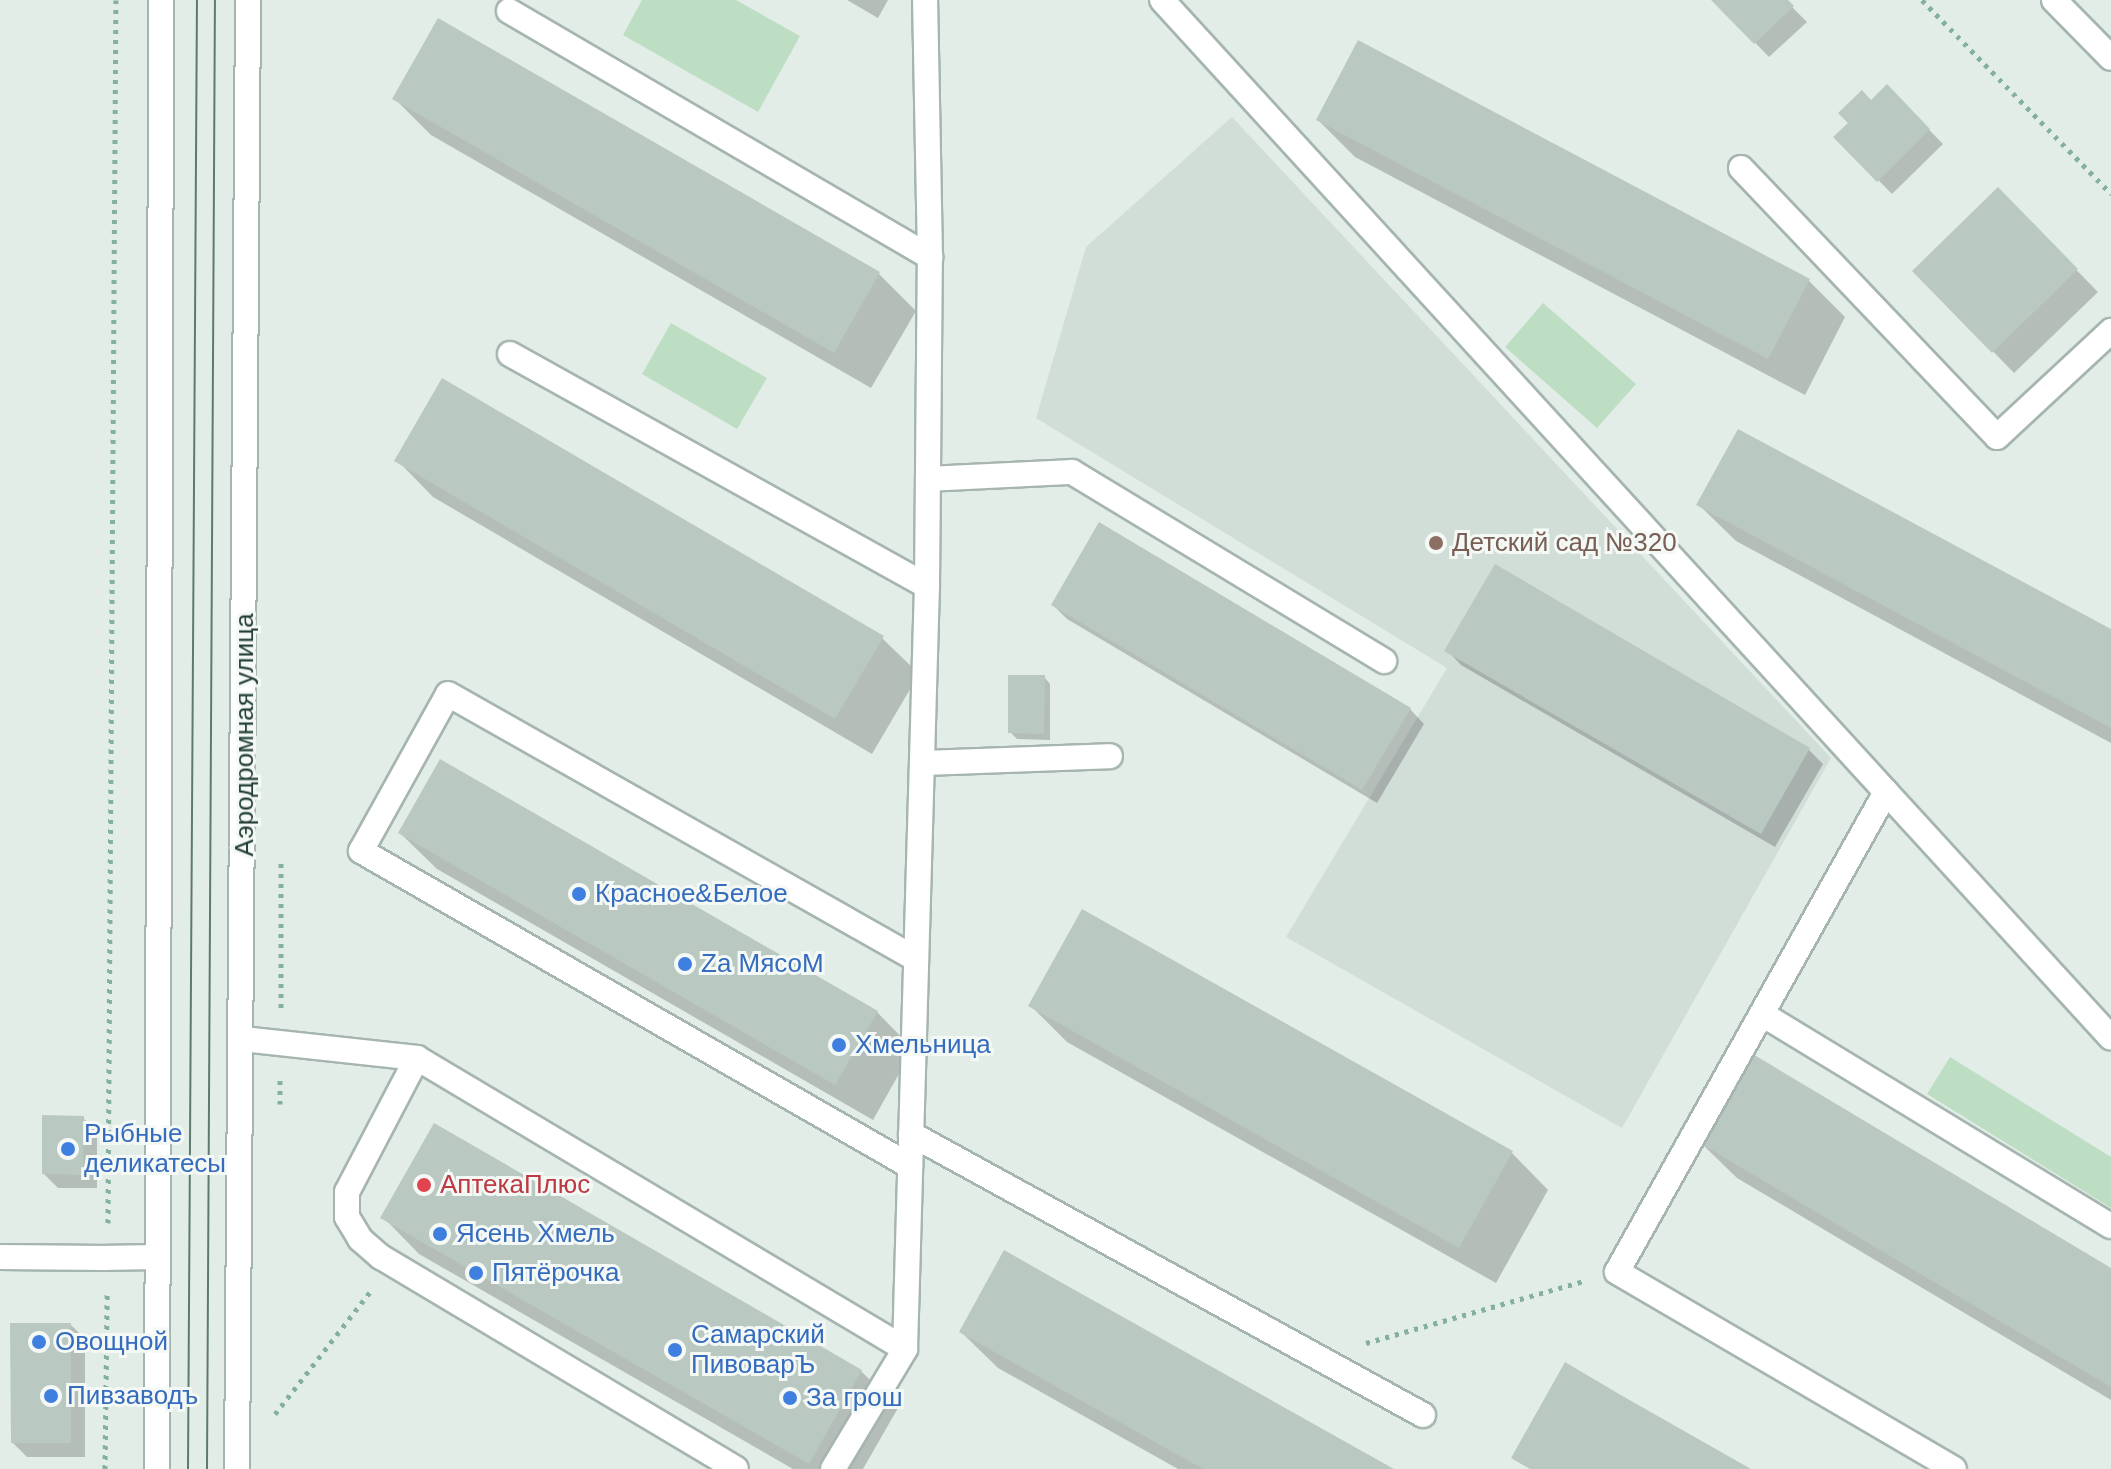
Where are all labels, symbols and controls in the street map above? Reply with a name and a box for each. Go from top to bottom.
place label: Детский сад №320 [1452,527,1677,559]
marker: Детский сад №320 [1427,534,1445,552]
street label: Аэродромная улица [229,613,261,857]
place label: Красное&Белое [595,878,788,910]
marker: Красное&Белое [570,885,588,903]
place label: Za МясоМ [701,948,824,980]
marker: Za МясоМ [676,955,694,973]
place label: Хмельница [855,1029,991,1061]
marker: Хмельница [830,1036,848,1054]
place label: Рыбные деликатесы [84,1118,226,1180]
marker: Рыбные деликатесы [59,1140,77,1158]
place label: АптекаПлюс [440,1169,590,1201]
marker: АптекаПлюс [415,1176,433,1194]
place label: Ясень Хмель [456,1218,615,1250]
marker: Ясень Хмель [431,1225,449,1243]
place label: Пятёрочка [492,1257,619,1289]
marker: Пятёрочка [467,1264,485,1282]
place label: Самарский ПивоварЪ [691,1319,825,1380]
place label: Овощной [55,1326,168,1358]
marker: Овощной [30,1333,48,1351]
marker: Самарский ПивоварЪ [666,1341,684,1359]
place label: Пивзаводъ [67,1380,198,1412]
place label: За грош [806,1382,903,1414]
marker: Пивзаводъ [42,1387,60,1405]
marker: За грош [781,1389,799,1407]

